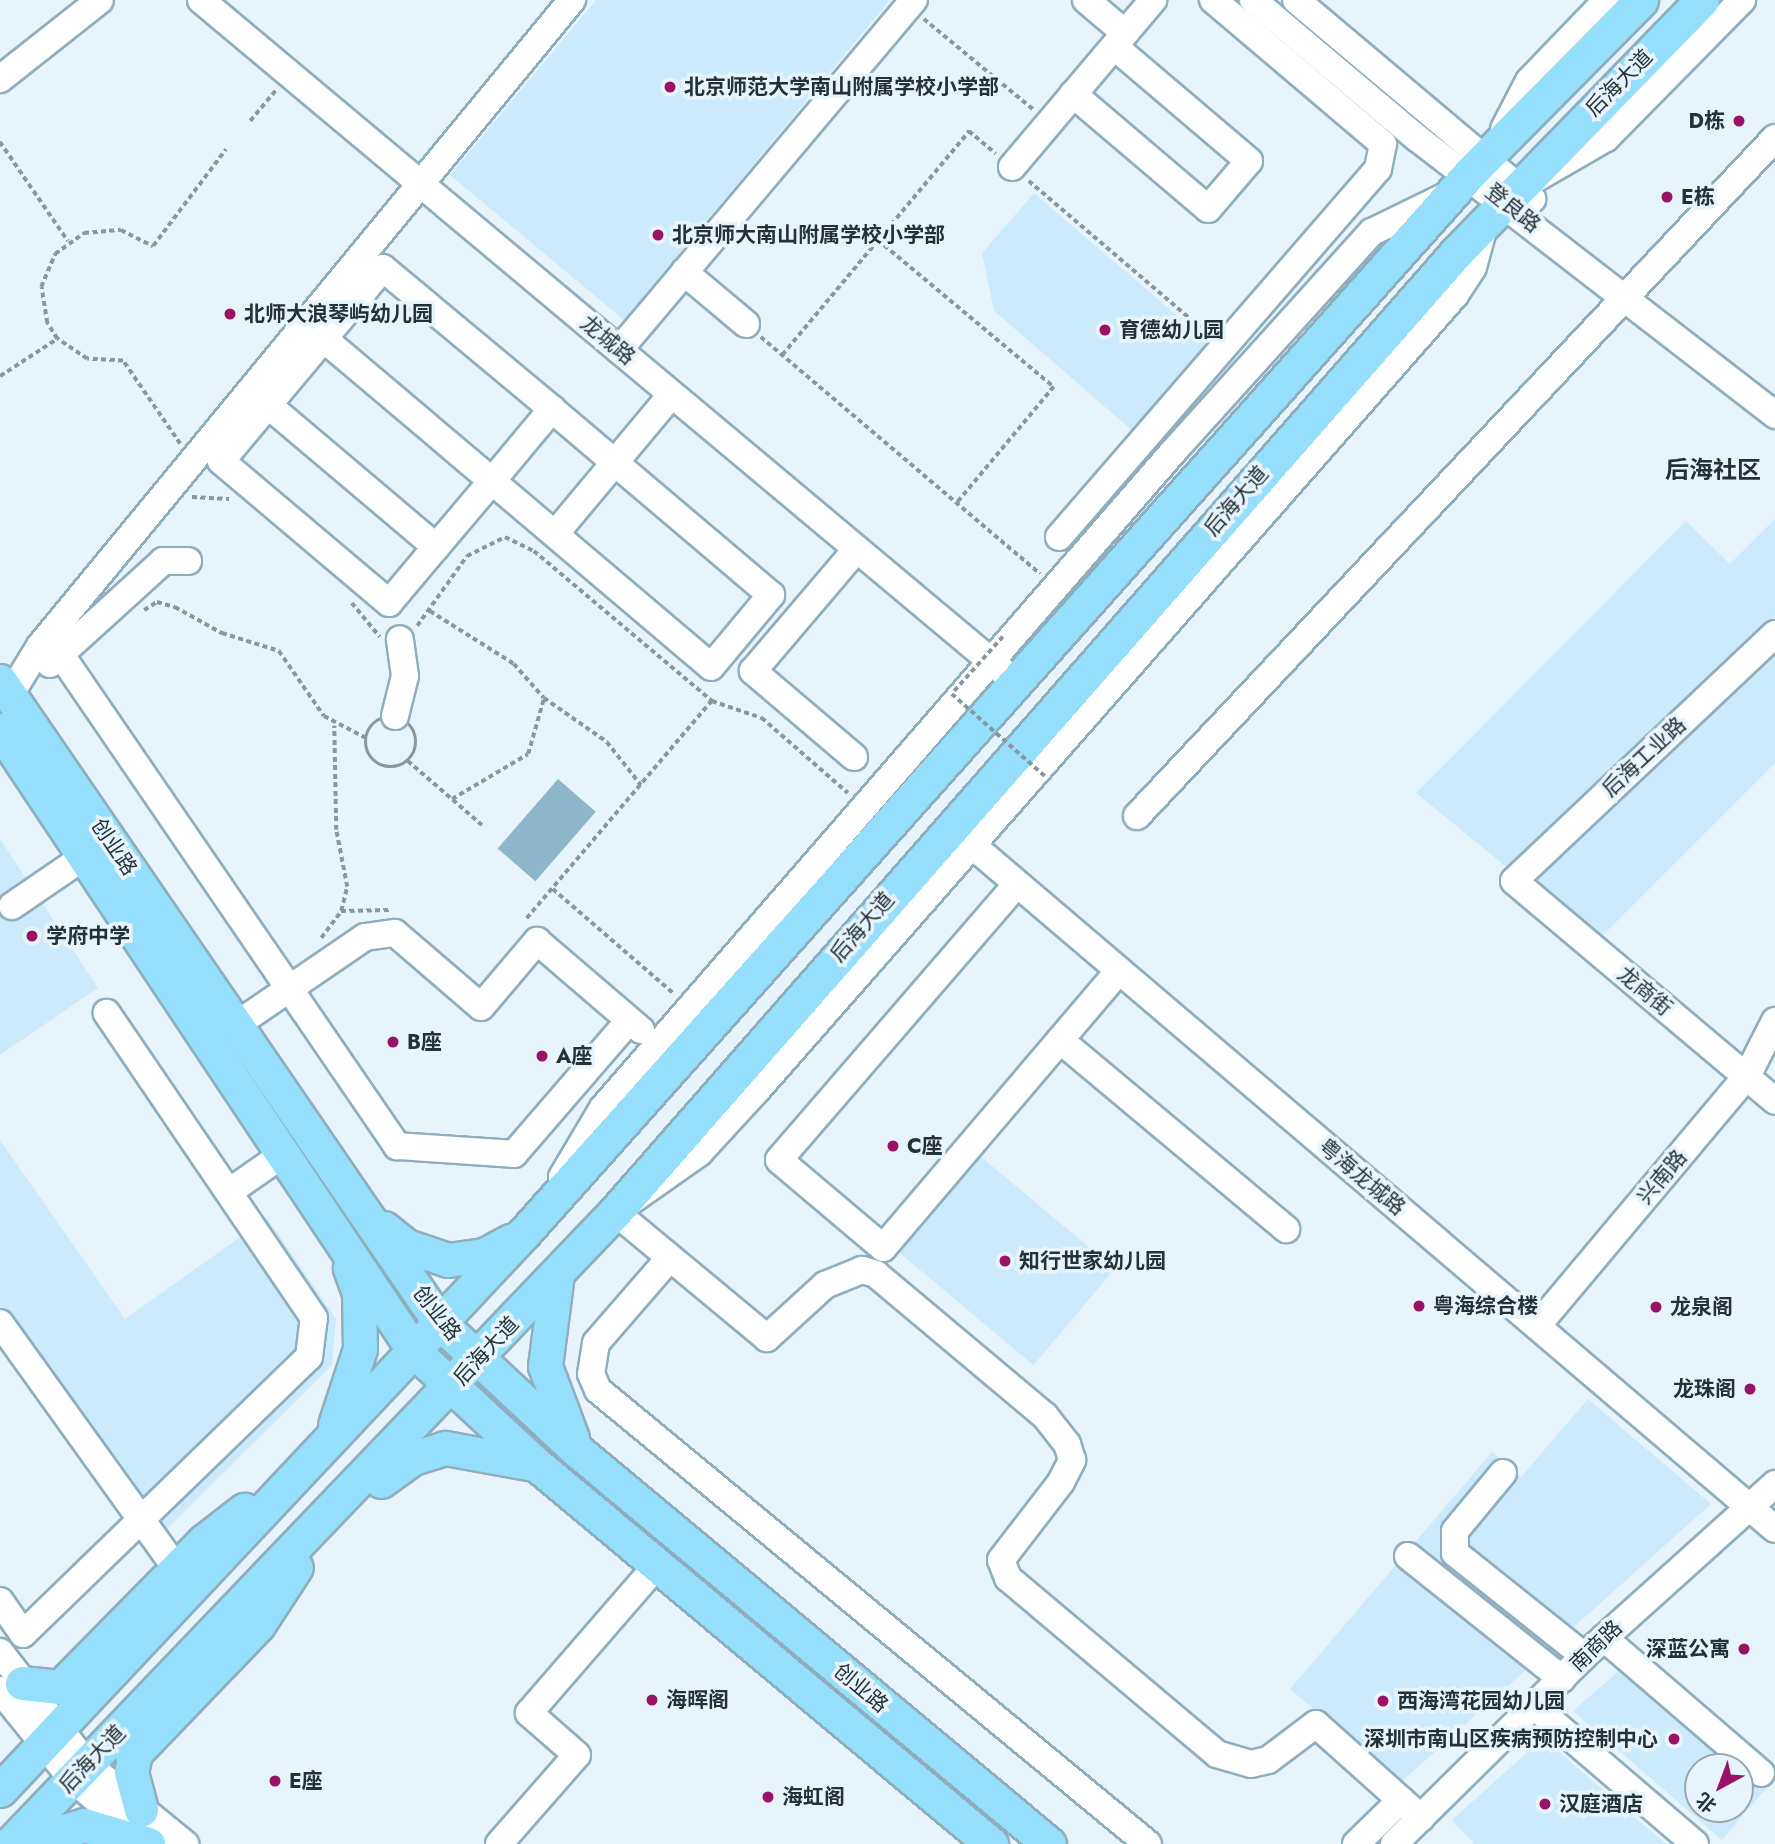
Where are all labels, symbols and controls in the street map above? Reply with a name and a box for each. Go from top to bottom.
street label: 后海大道 [1580,44,1658,122]
place label: 北京师范大学南山附属学校小学部 [684,74,999,100]
marker: 北京师范大学南山附属学校小学部 [662,79,678,95]
place label: D栋 [1689,108,1725,134]
marker: D栋 [1731,113,1747,129]
street label: 登良路 [1481,178,1545,238]
place label: E栋 [1681,184,1715,210]
marker: E栋 [1659,189,1675,205]
place label: 北京师大南山附属学校小学部 [672,222,945,248]
marker: 北京师大南山附属学校小学部 [650,227,666,243]
place label: 北师大浪琴屿幼儿园 [244,301,433,327]
marker: 北师大浪琴屿幼儿园 [222,306,238,322]
street label: 龙城路 [576,310,640,370]
place label: 育德幼儿园 [1119,317,1224,343]
marker: 育德幼儿园 [1097,322,1113,338]
district label: 后海社区 [1665,456,1761,484]
street label: 后海大道 [1199,461,1273,541]
street label: 后海工业路 [1597,712,1691,802]
street label: 创业路 [86,814,142,880]
street label: 后海大道 [825,887,899,967]
place label: 学府中学 [46,923,130,949]
marker: 学府中学 [24,928,40,944]
street label: 龙商街 [1613,961,1677,1021]
place label: B座 [407,1029,442,1055]
marker: B座 [385,1034,401,1050]
place label: A座 [556,1043,592,1069]
marker: A座 [534,1048,550,1064]
place label: C座 [907,1133,943,1159]
street label: 粤海龙城路 [1314,1134,1410,1220]
marker: C座 [885,1138,901,1154]
street label: 兴南路 [1632,1145,1692,1209]
place label: 知行世家幼儿园 [1019,1248,1166,1274]
marker: 知行世家幼儿园 [997,1253,1013,1269]
street label: 创业路 [408,1280,466,1346]
place label: 粤海综合楼 [1433,1293,1538,1319]
place label: 龙泉阁 [1670,1294,1733,1320]
marker: 粤海综合楼 [1411,1298,1427,1314]
marker: 龙泉阁 [1648,1299,1664,1315]
street label: 后海大道 [448,1312,524,1390]
place label: 龙珠阁 [1673,1376,1736,1402]
marker: 龙珠阁 [1742,1381,1758,1397]
street label: 南商路 [1565,1615,1627,1677]
place label: 深蓝公寓 [1646,1636,1730,1662]
marker: 深蓝公寓 [1736,1641,1752,1657]
street label: 创业路 [829,1658,893,1718]
place label: 海晖阁 [666,1687,729,1713]
place label: 西海湾花园幼儿园 [1397,1688,1565,1714]
marker: 海晖阁 [644,1692,660,1708]
marker: 西海湾花园幼儿园 [1375,1693,1391,1709]
street label: 后海大道 [54,1720,130,1798]
place label: 深圳市南山区疾病预防控制中心 [1364,1726,1658,1752]
marker: 深圳市南山区疾病预防控制中心 [1664,1729,1684,1749]
north arrow [1684,1753,1754,1823]
place label: E座 [289,1768,323,1794]
marker: E座 [267,1773,283,1789]
place label: 海虹阁 [782,1784,845,1810]
text: 北 [1690,1786,1722,1819]
marker: 海虹阁 [760,1789,776,1805]
place label: 汉庭酒店 [1559,1791,1643,1817]
marker: 汉庭酒店 [1537,1796,1553,1812]

